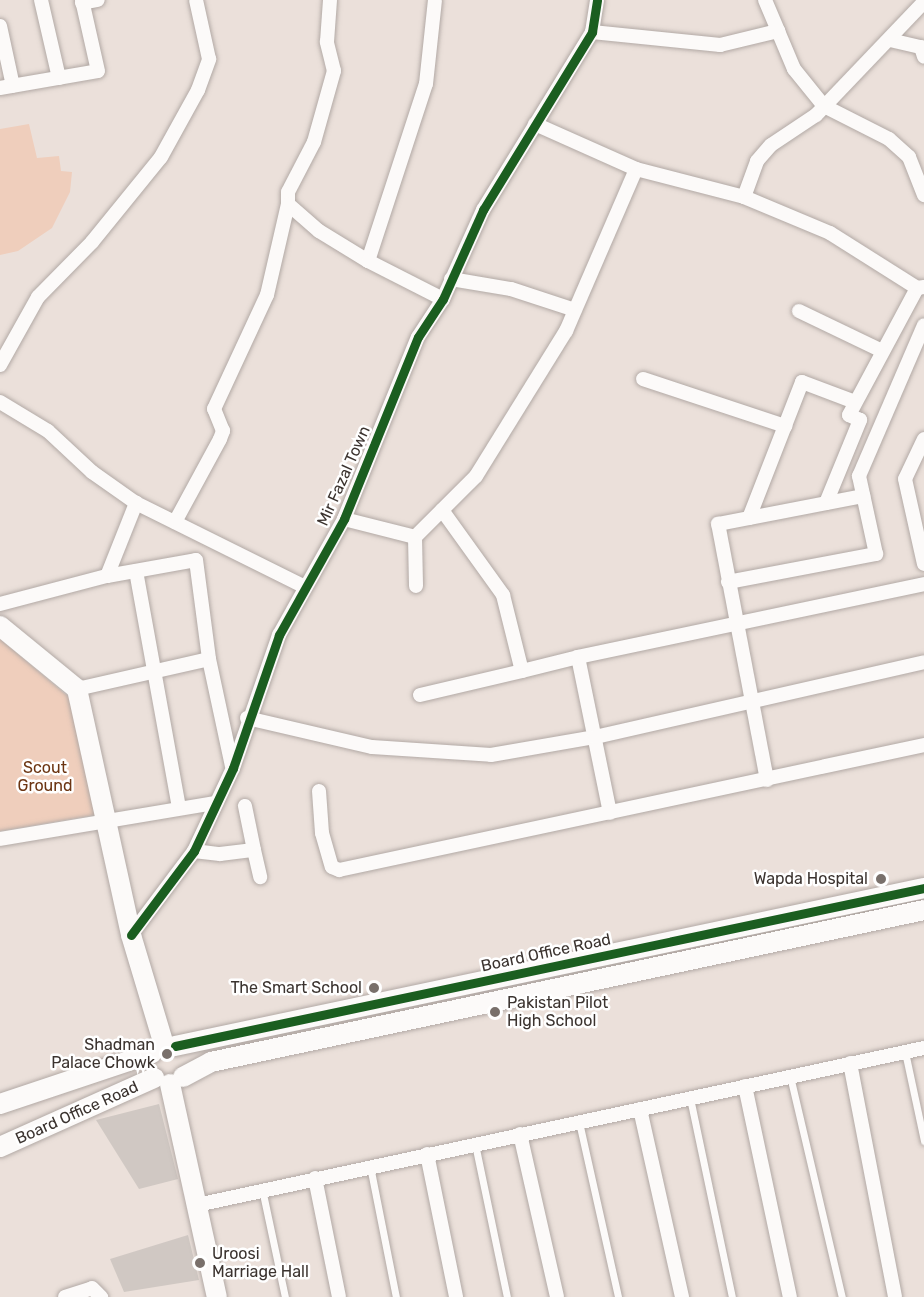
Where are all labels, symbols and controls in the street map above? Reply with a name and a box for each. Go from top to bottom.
street label: Mir Fazal Town [313,423,375,529]
park label: Scout Ground [18,758,72,796]
place label: Wapda Hospital [754,869,868,889]
marker: Wapda Hospital [872,870,890,888]
street label: Board Office Road [479,930,613,976]
place label: The Smart School [230,978,362,998]
marker: The Smart School [367,981,381,995]
place label: Pakistan Pilot High School [507,993,608,1031]
marker: Pakistan Pilot High School [488,1005,502,1019]
place label: Shadman Palace Chowk [51,1035,155,1073]
marker: Shadman Palace Chowk [160,1047,174,1061]
street label: Board Office Road [13,1077,141,1149]
place label: Uroosi Marriage Hall [212,1244,309,1282]
marker: Uroosi Marriage Hall [193,1256,207,1270]

